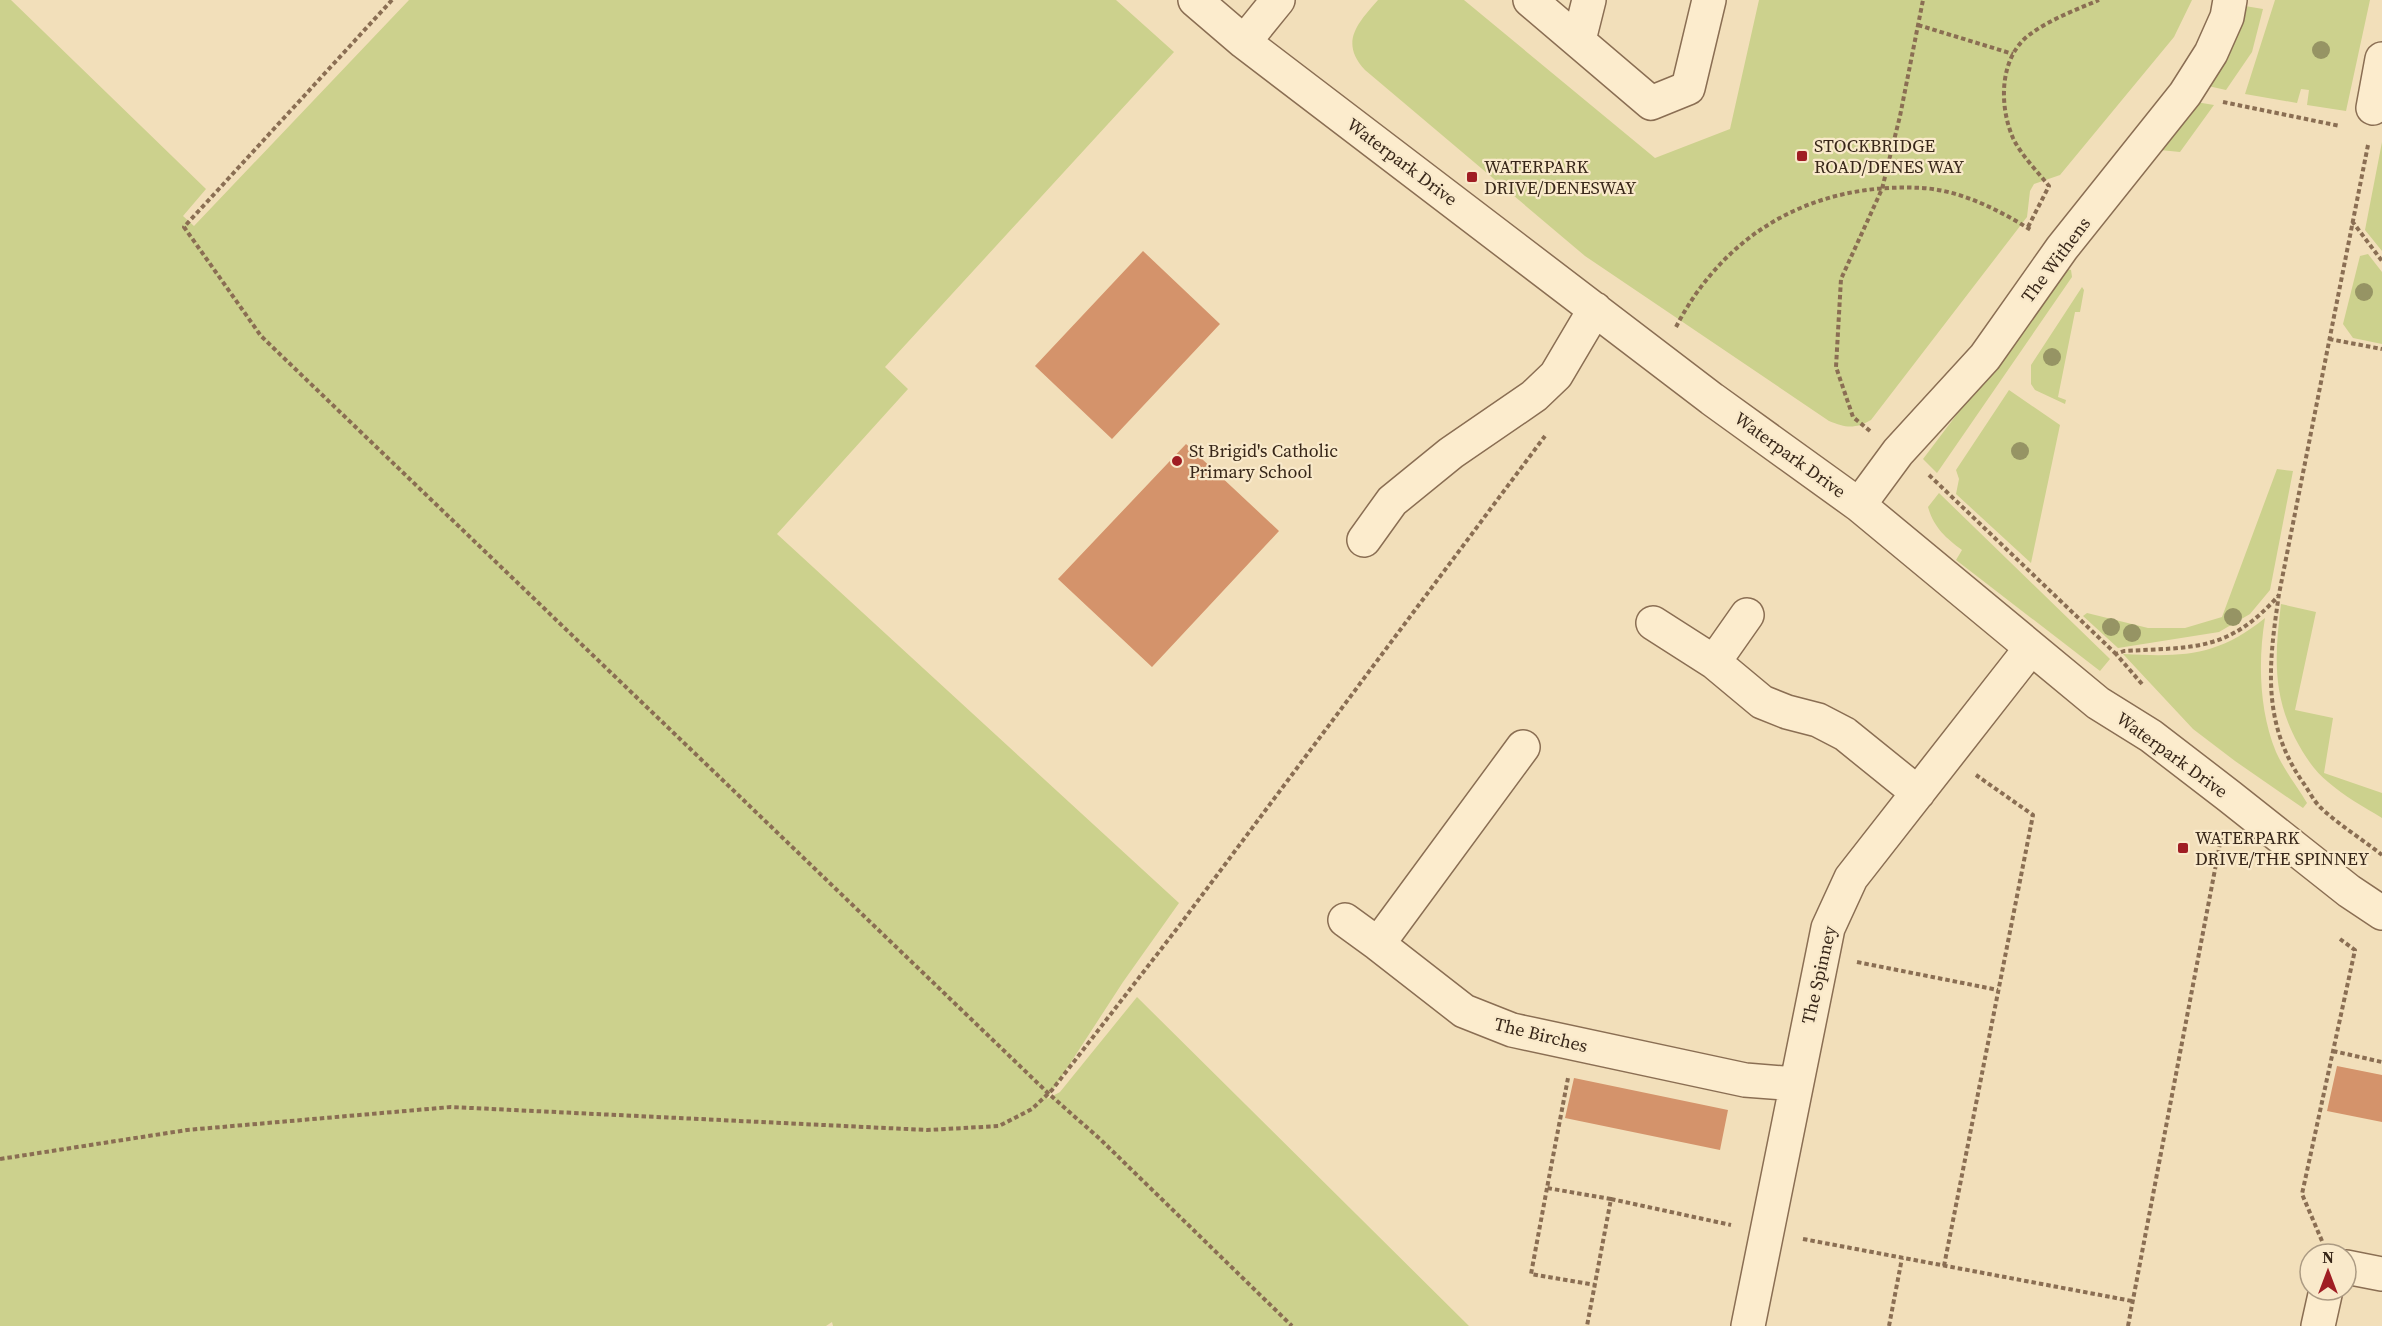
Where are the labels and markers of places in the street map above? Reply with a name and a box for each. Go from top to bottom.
place label: STOCKBRIDGE ROAD/DENES WAY [1814,133,1965,179]
marker: STOCKBRIDGE ROAD/DENES WAY [1795,149,1809,163]
place label: WATERPARK DRIVE/DENESWAY [1484,154,1637,200]
marker: WATERPARK DRIVE/DENESWAY [1465,170,1479,184]
place label: St Brigid's Catholic Primary School [1189,438,1338,484]
marker: St Brigid's Catholic Primary School [1170,454,1184,468]
place label: WATERPARK DRIVE/THE SPINNEY [2195,825,2370,871]
marker: WATERPARK DRIVE/THE SPINNEY [2176,841,2190,855]

